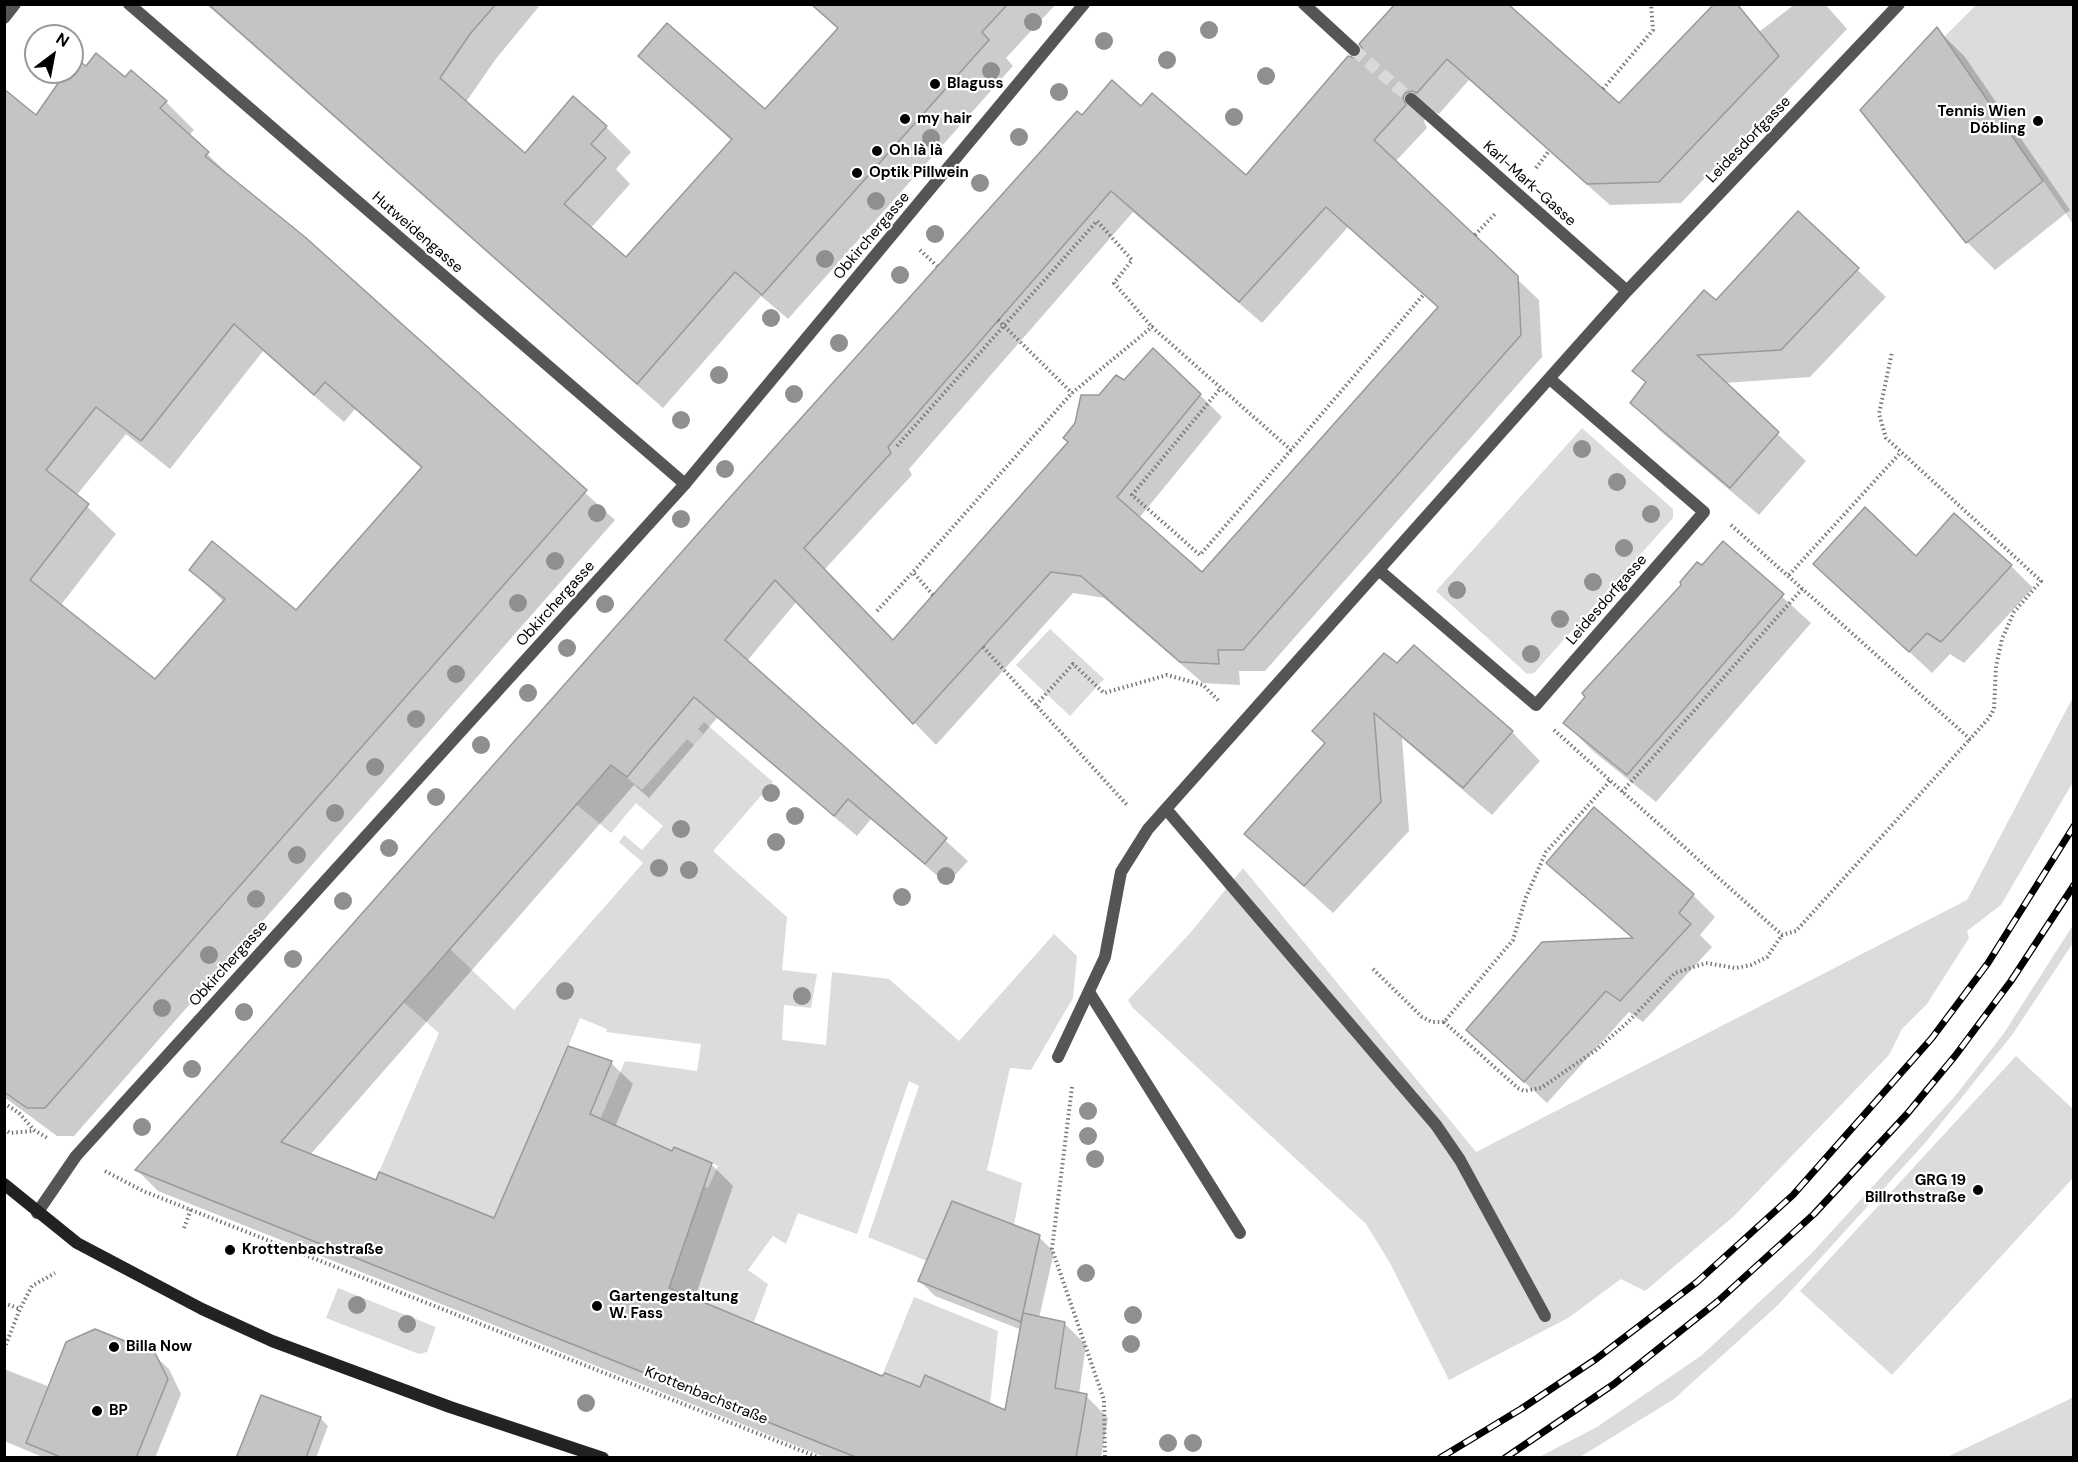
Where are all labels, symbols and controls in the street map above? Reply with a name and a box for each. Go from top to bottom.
north arrow [24,24,84,84]
text: N [52,28,73,52]
place label: Blaguss [947,75,1004,93]
marker: Blaguss [928,77,942,91]
street label: Leidesdorfgasse [1703,93,1795,187]
place label: Tennis Wien Döbling [1938,103,2026,138]
place label: my hair [917,110,972,128]
marker: my hair [898,112,912,126]
marker: Tennis Wien Döbling [2031,114,2045,128]
street label: Karl-Mark-Gasse [1479,138,1579,230]
place label: Oh là là [889,142,943,160]
marker: Oh là là [870,144,884,158]
place label: Optik Pillwein [869,164,969,182]
marker: Optik Pillwein [850,166,864,180]
street label: Hutweidengasse [368,189,466,277]
street label: Obkirchergasse [830,189,914,283]
street label: Leidesdorfgasse [1563,551,1651,649]
street label: Obkirchergasse [513,558,599,650]
street label: Obkirchergasse [186,918,272,1010]
place label: GRG 19 Billrothstraße [1865,1172,1966,1207]
marker: GRG 19 Billrothstraße [1971,1183,1985,1197]
place label: Krottenbachstraße [242,1241,384,1259]
marker: Krottenbachstraße [223,1243,237,1257]
place label: Gartengestaltung W. Fass [609,1288,739,1323]
marker: Gartengestaltung W. Fass [590,1299,604,1313]
place label: Billa Now [126,1338,192,1356]
marker: Billa Now [107,1340,121,1354]
street label: Krottenbachstraße [642,1363,770,1429]
place label: BP [109,1402,128,1420]
marker: BP [90,1404,104,1418]

